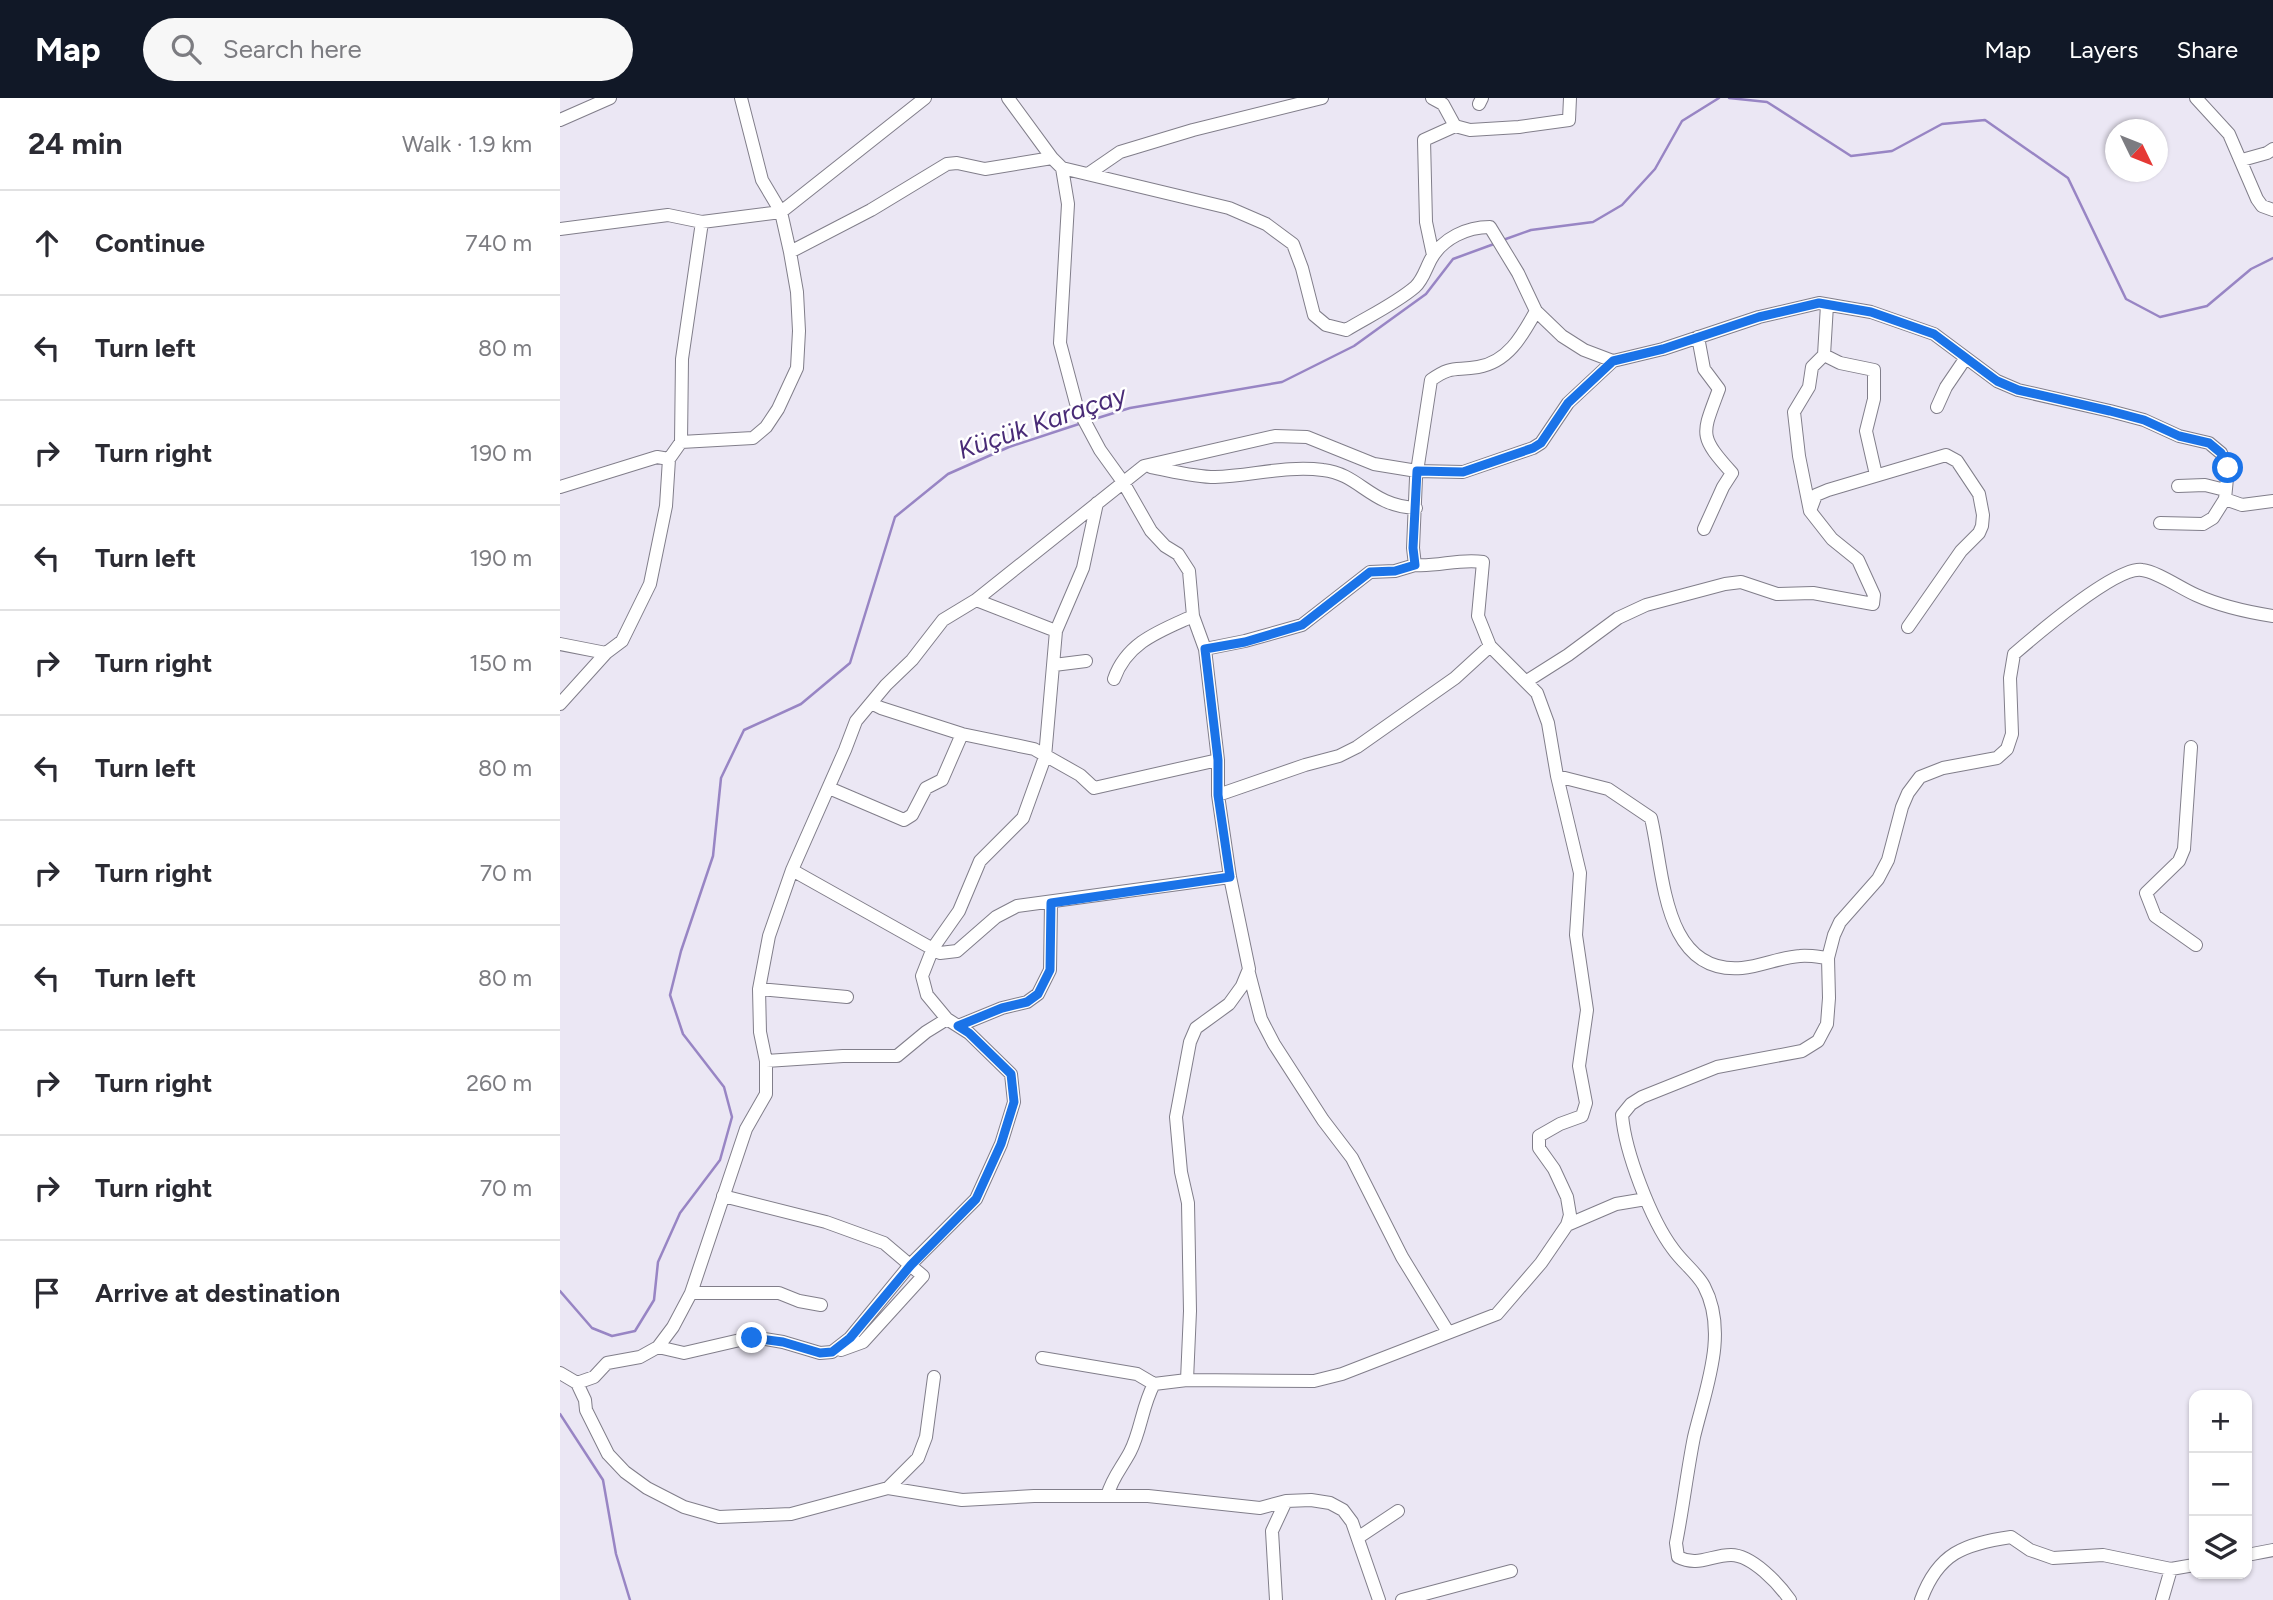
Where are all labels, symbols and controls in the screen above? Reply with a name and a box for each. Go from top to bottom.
search box [143,18,633,81]
text: Map [35,30,101,69]
icon: search [167,30,205,68]
text: Search here [223,33,362,65]
text: Map [1984,35,2031,64]
text: Layers [2069,35,2138,64]
text: Share [2176,35,2238,64]
north arrow [2105,119,2168,182]
text: 24 min [28,125,123,162]
text: Walk · 1.9 km [402,130,532,158]
icon: ahead [28,224,66,262]
text: Continue [95,227,205,259]
text: 740 m [465,229,532,257]
icon: left [28,329,66,367]
text: Turn left [95,332,196,364]
text: 80 m [478,334,532,362]
water label: Küçük Karaçay [954,378,1132,466]
icon: right [28,434,66,472]
text: Turn right [95,437,212,469]
text: 190 m [469,439,532,467]
route start [2212,452,2243,483]
icon: left [28,539,66,577]
text: Turn left [95,542,196,574]
text: 190 m [469,544,532,572]
icon: right [28,644,66,682]
text: Turn right [95,647,212,679]
text: 150 m [469,649,532,677]
icon: left [28,749,66,787]
text: Turn left [95,752,196,784]
text: 80 m [478,754,532,782]
icon: right [28,854,66,892]
text: Turn right [95,857,212,889]
text: 70 m [480,859,532,887]
icon: left [28,959,66,997]
text: Turn left [95,962,196,994]
text: 80 m [478,964,532,992]
icon: right [28,1064,66,1102]
text: Turn right [95,1067,212,1099]
text: 260 m [466,1069,532,1097]
icon: right [28,1169,66,1207]
text: Turn right [95,1172,212,1204]
text: 70 m [480,1174,532,1202]
icon: arrive [28,1274,66,1312]
text: Arrive at destination [95,1277,340,1309]
route end [736,1322,767,1353]
map controls [2189,1390,2252,1579]
button: + [2189,1390,2252,1453]
button: − [2189,1453,2252,1516]
button: layers [2189,1516,2252,1579]

